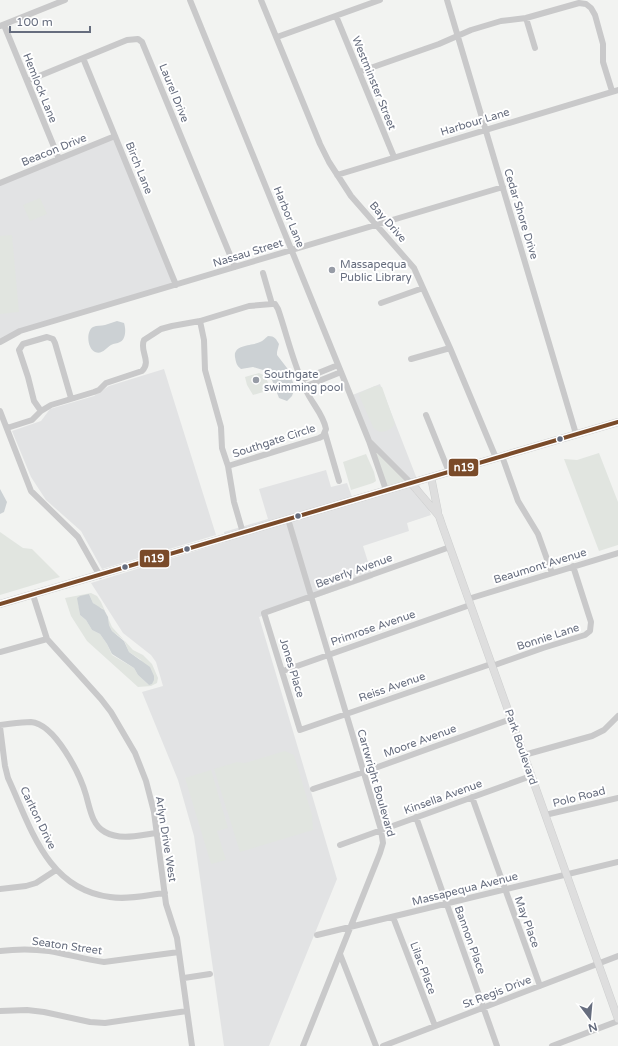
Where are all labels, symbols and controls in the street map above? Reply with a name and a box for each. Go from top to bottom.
scale bar [10,8,90,34]
text: 100 m [16,15,53,29]
street label: Westminster Street [349,34,399,132]
street label: Hemlock Lane [20,51,60,125]
street label: Laurel Drive [156,62,192,124]
street label: Harbour Lane [439,105,511,139]
street label: Beacon Drive [20,131,88,169]
street label: Birch Lane [123,140,155,196]
street label: Cedar Shore Drive [501,167,541,261]
street label: Harbor Lane [271,184,307,250]
street label: Bay Drive [367,199,409,245]
street label: Nassau Street [211,236,285,270]
place label: Massapequa Public Library [340,258,412,284]
marker: Massapequa Public Library [327,265,337,275]
place label: Southgate swimming pool [264,368,343,394]
marker: Southgate swimming pool [251,375,261,385]
street label: Southgate Circle [231,421,317,461]
unlabelled marker [555,434,565,444]
line badge: n19 [448,458,479,477]
text: n19 [454,461,474,474]
unlabelled marker [293,511,303,521]
unlabelled marker [182,544,192,554]
street label: Beaumont Avenue [492,546,588,586]
line badge: n19 [139,549,170,568]
street label: Beverly Avenue [314,551,394,591]
text: n19 [144,552,164,565]
unlabelled marker [120,562,130,572]
street label: Primrose Avenue [329,607,417,649]
street label: Bonnie Lane [515,621,581,653]
street label: Jones Place [277,637,307,699]
street label: Reiss Avenue [357,670,427,704]
street label: Park Boulevard [502,707,540,787]
street label: Moore Avenue [382,722,458,760]
street label: Cartwright Boulevard [354,728,398,838]
street label: Kinsella Avenue [402,777,484,817]
street label: Carlton Drive [17,784,59,852]
street label: Polo Road [551,784,607,810]
street label: Arlyn Drive West [153,795,179,883]
street label: Massapequa Avenue [411,870,519,908]
street label: May Place [512,895,542,949]
street label: Bannon Place [452,904,488,976]
street label: Seaton Street [31,935,103,957]
street label: Lilac Place [407,940,439,996]
street label: St Regis Drive [461,973,533,1011]
north arrow [570,998,610,1038]
text: N [587,1020,599,1035]

